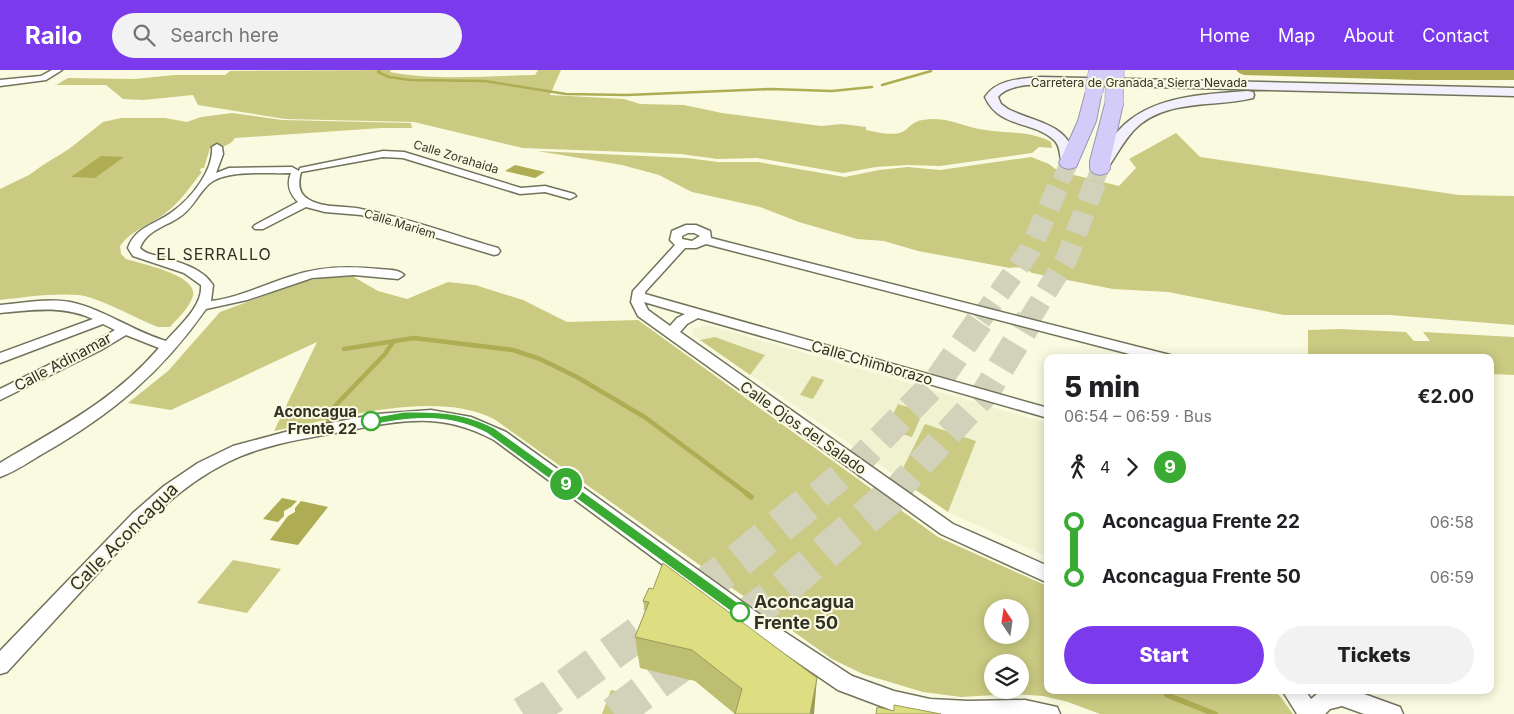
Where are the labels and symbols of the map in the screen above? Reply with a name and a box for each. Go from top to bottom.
street label: Carretera de Granada a Sierra Nevada [1031,75,1247,90]
street label: Calle Zorahaida [412,136,501,177]
street label: Calle Mariem [362,205,438,242]
district label: EL SERRALLO [156,244,272,264]
street label: Calle Adinamar [11,328,115,395]
street label: Calle Chimborazo [809,336,935,389]
street label: Calle Ojos del Salado [736,377,870,478]
place label: Aconcagua Frente 22 [274,402,357,438]
marker: Aconcagua Frente 22 [361,411,381,431]
line badge: 9 [550,468,582,500]
street label: Calle Aconcagua [65,478,182,595]
place label: Aconcagua Frente 50 [754,591,854,633]
north arrow [984,599,1029,644]
marker: Aconcagua Frente 50 [730,602,750,622]

